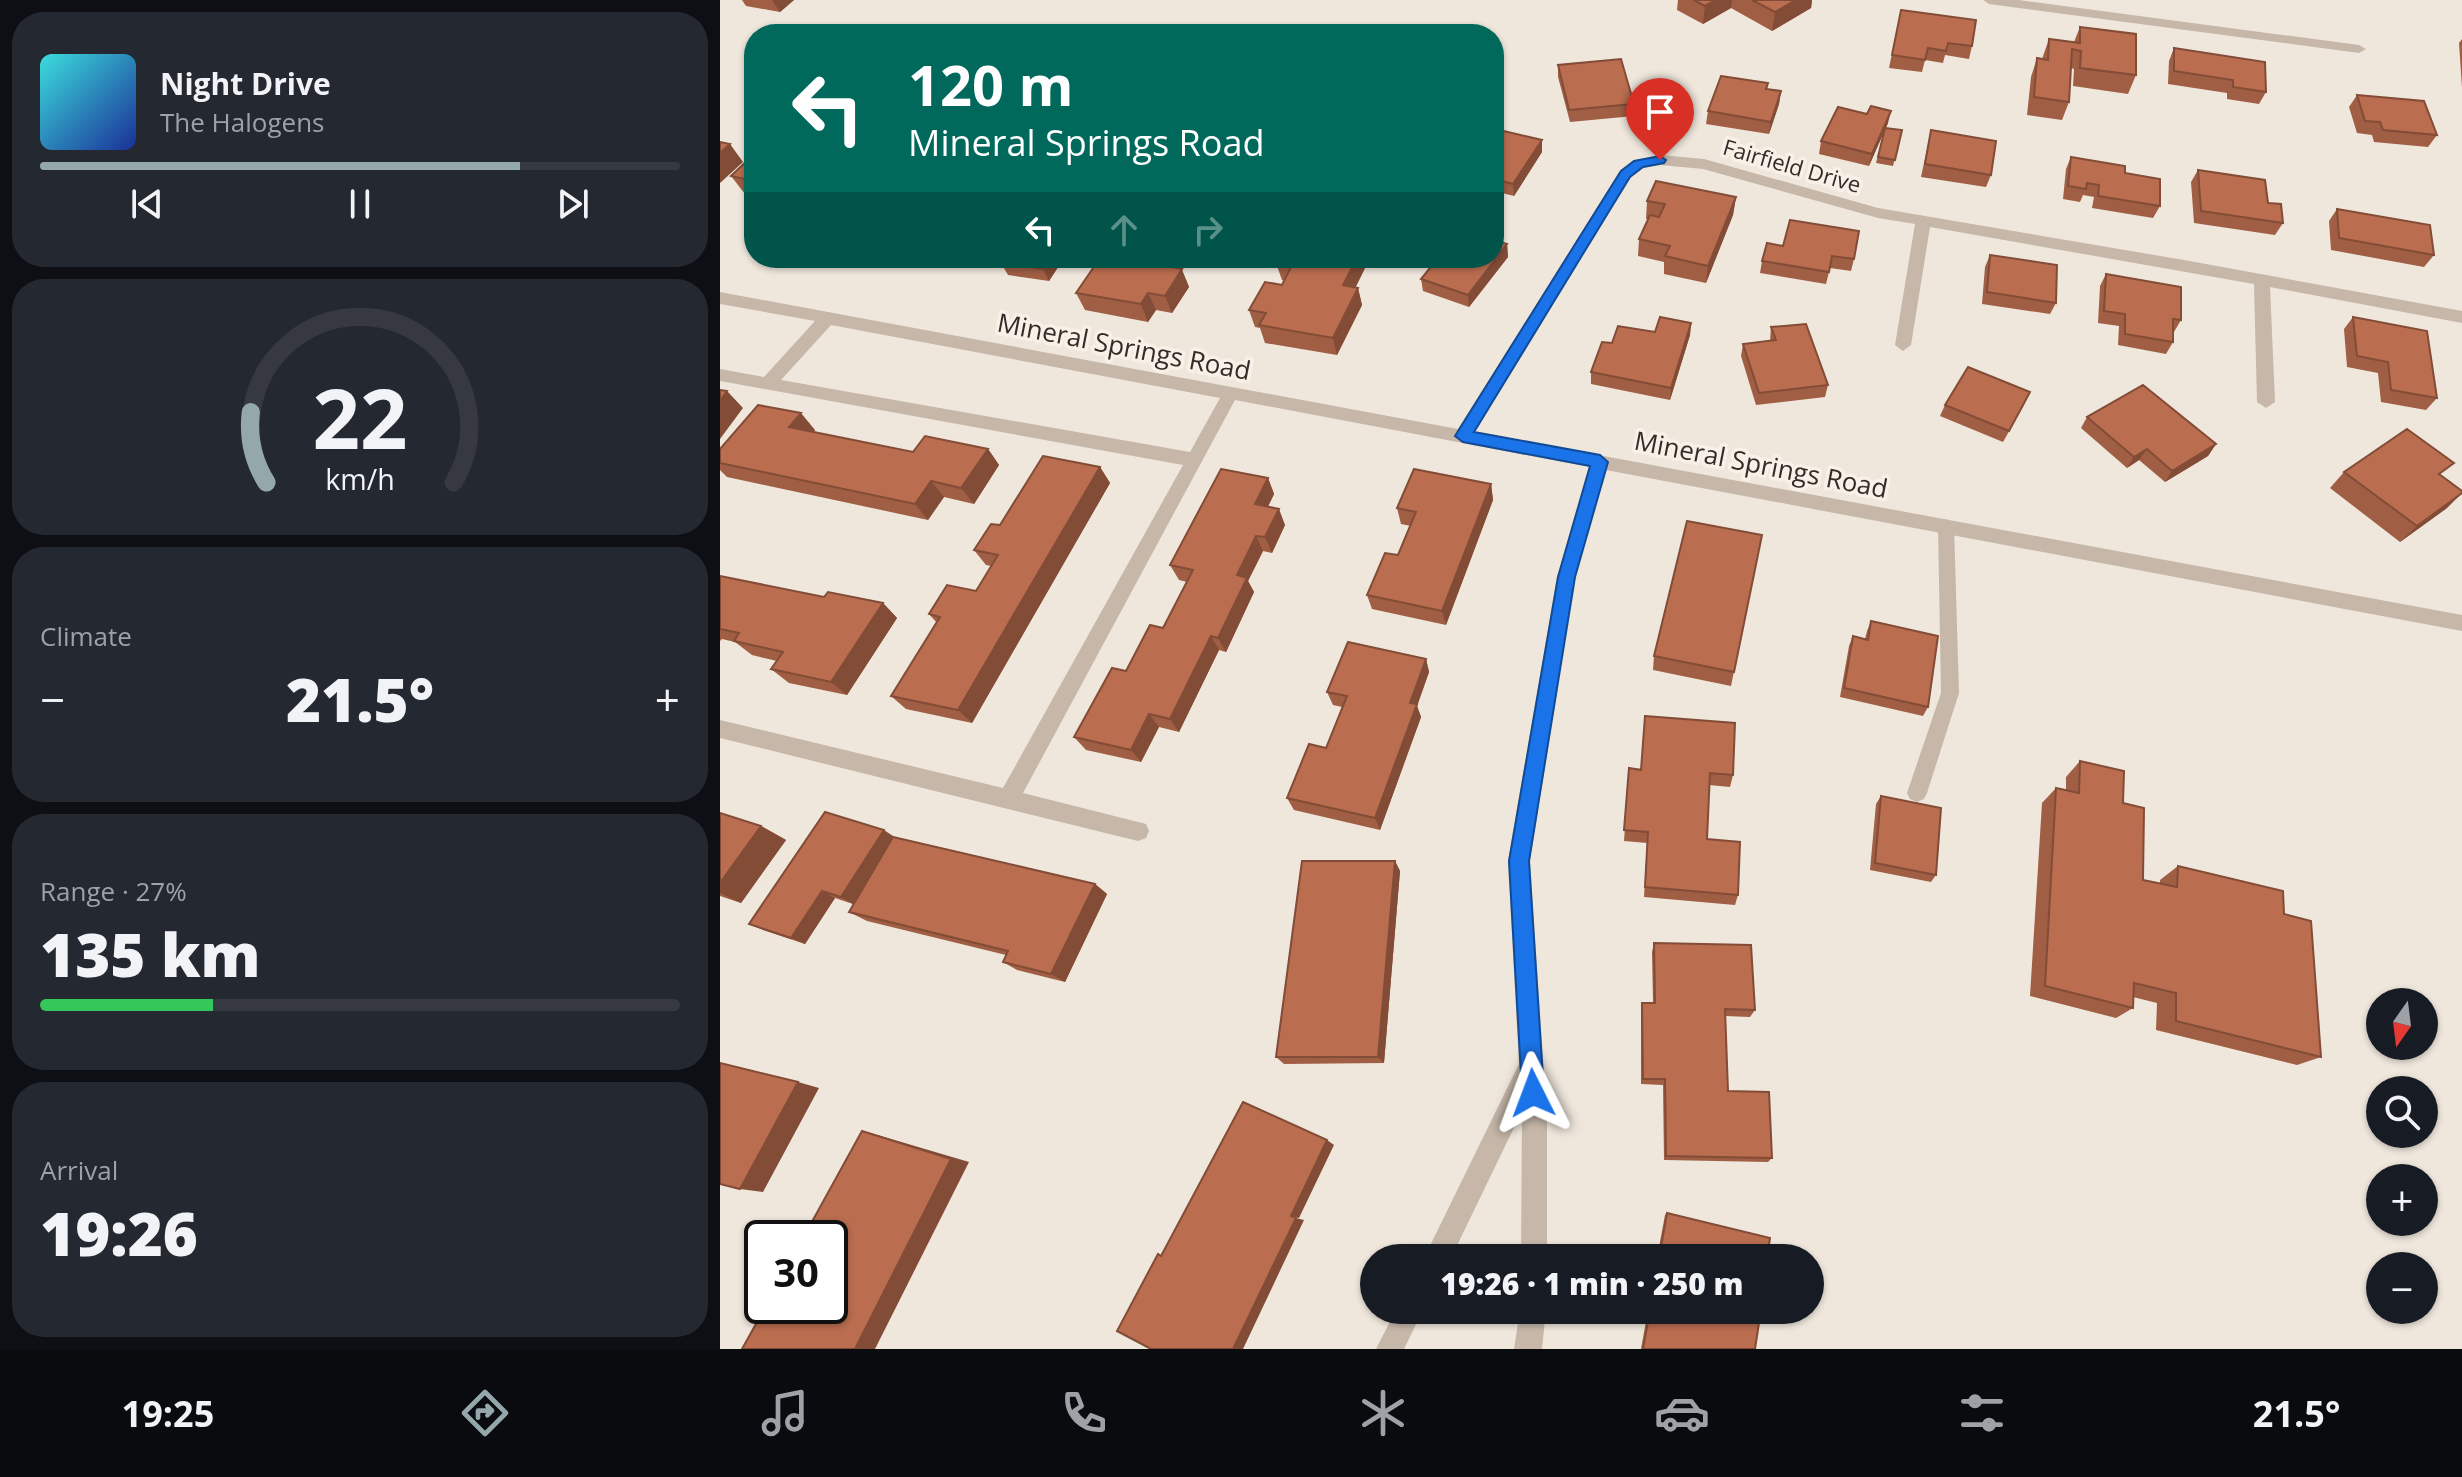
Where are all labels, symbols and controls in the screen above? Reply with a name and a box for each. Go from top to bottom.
text: 120 m [908,46,1074,122]
icon: left [776,56,880,160]
text: Night Drive [160,63,331,104]
pin [1626,78,1694,160]
icon: arrive [1638,90,1682,134]
text: The Halogens [160,104,325,140]
text: Mineral Springs Road [908,118,1265,167]
street label: Fairfield Drive [1720,131,1865,199]
icon: previous [125,182,169,226]
icon: pause [338,182,382,226]
icon: next [551,182,595,226]
icon: left [1018,208,1062,252]
icon: ahead [1102,208,1146,252]
icon: right [1186,208,1230,252]
street label: Mineral Springs Road [994,304,1254,388]
text: 22 [312,360,408,473]
street label: Mineral Springs Road [1631,422,1891,506]
text: km/h [325,459,395,498]
text: Climate [40,618,132,654]
text: 21.5° [286,658,434,740]
text: − [40,669,65,729]
text: + [655,669,680,729]
text: Range · 27% [40,873,187,909]
text: 135 km [40,913,261,995]
north arrow [2366,988,2438,1060]
map controls [2366,988,2438,1324]
position arrow [1491,1051,1575,1135]
button: search [2366,1076,2438,1148]
text: Arrival [40,1152,118,1188]
button: + [2366,1164,2438,1236]
text: 19:26 [40,1192,198,1274]
speed limit sign: 30 [744,1220,848,1324]
button: − [2366,1252,2438,1324]
text: 19:26 · 1 min · 250 m [1440,1263,1744,1304]
icon: directions [457,1385,513,1441]
icon: music [757,1385,813,1441]
icon: phone [1056,1385,1112,1441]
icon: climate [1355,1385,1411,1441]
icon: car [1654,1385,1710,1441]
icon: filters [1954,1385,2010,1441]
text: 19:25 [122,1389,214,1438]
text: 21.5° [2253,1389,2340,1438]

